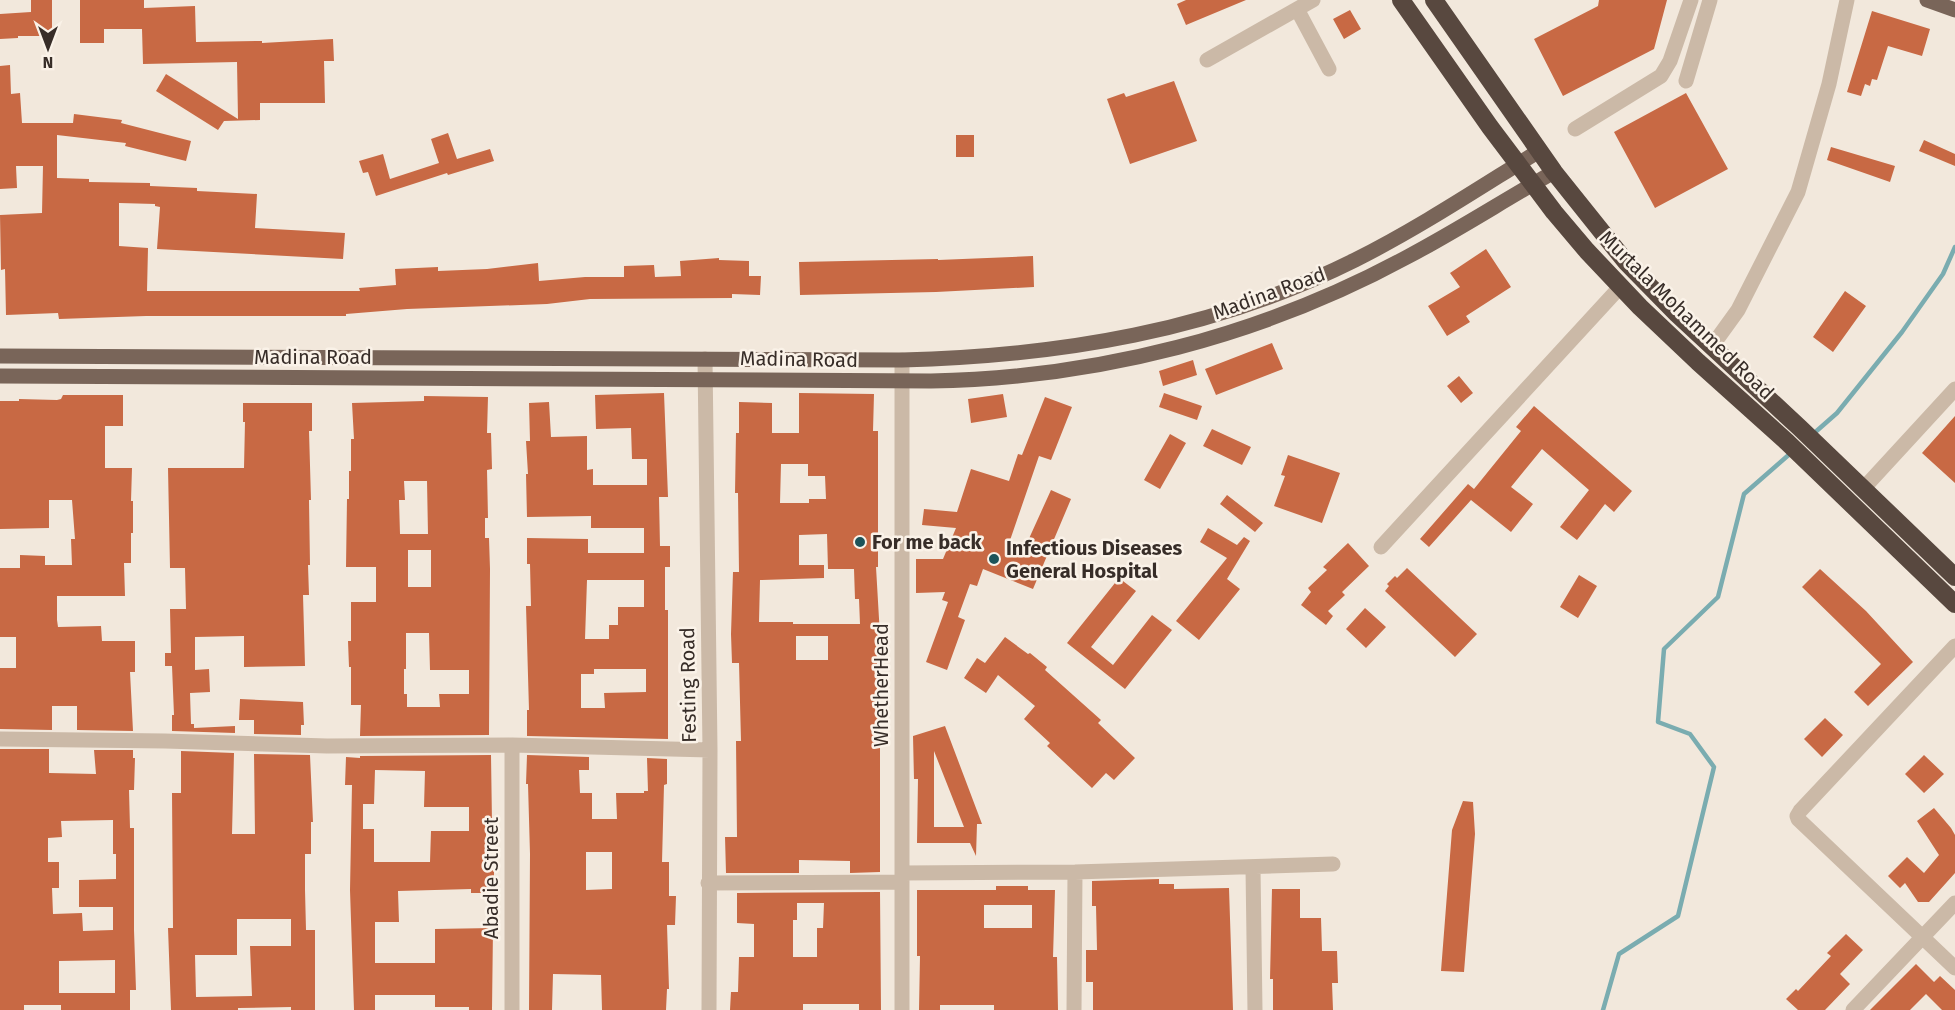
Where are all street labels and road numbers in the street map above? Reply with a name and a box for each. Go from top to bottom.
street label: Murtala Mohammed Road [1595,225,1779,405]
street label: Madina Road [1209,262,1329,324]
street label: Madina Road [254,345,372,369]
street label: Madina Road [740,346,858,372]
street label: WhetherHead [869,623,893,747]
street label: Festing Road [675,627,701,743]
street label: Abadie Street [479,816,503,939]

